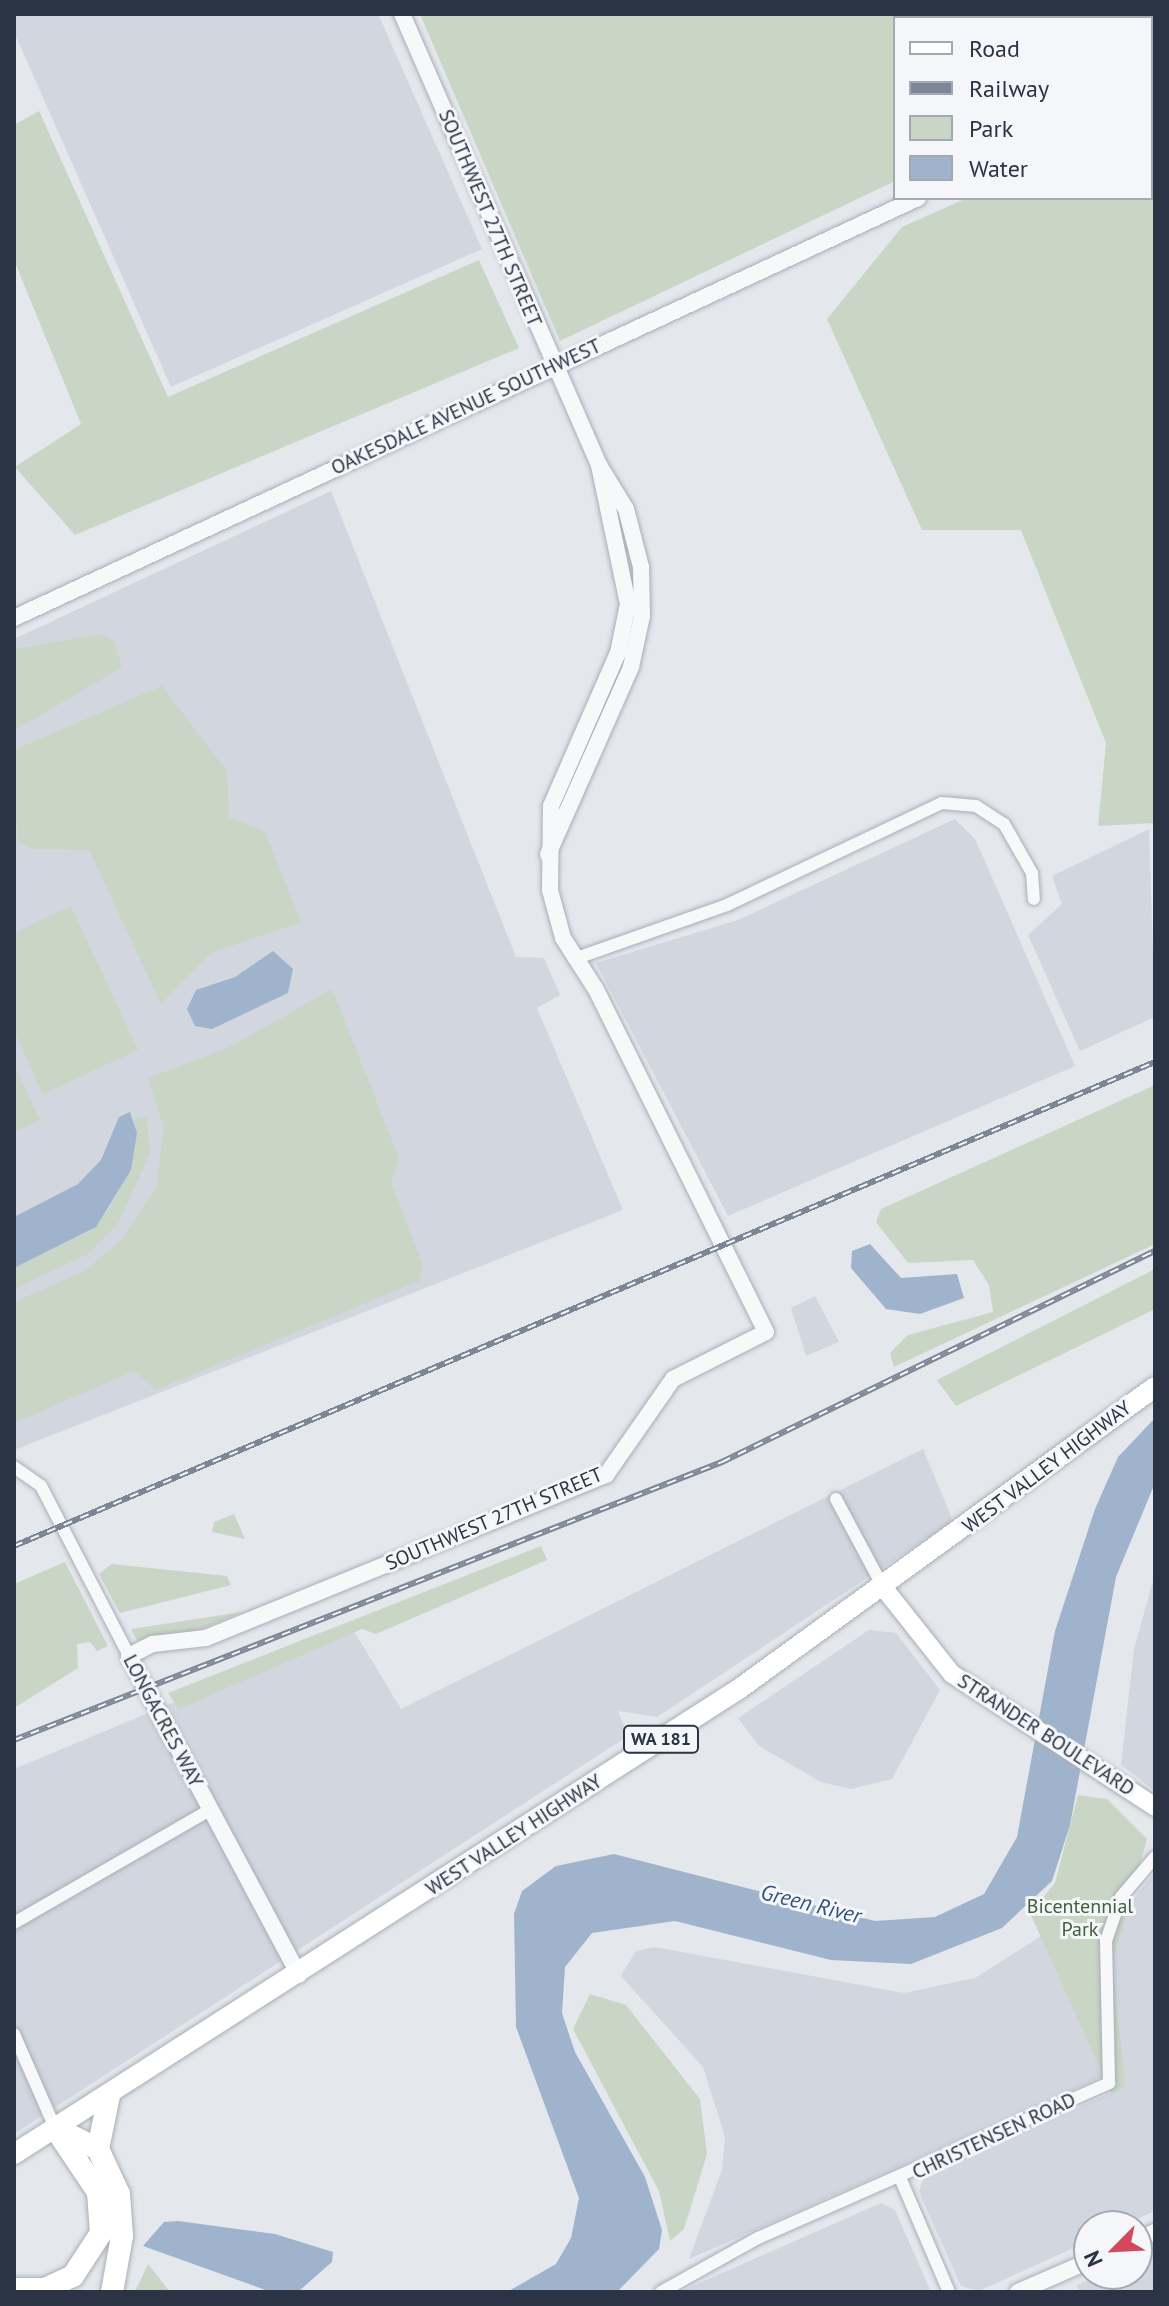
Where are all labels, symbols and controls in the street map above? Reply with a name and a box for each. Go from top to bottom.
legend [893,16,1153,200]
text: Road [969,33,1020,64]
text: Railway [969,73,1049,104]
street label: SOUTHWEST 27TH STREET [433,106,547,330]
text: Park [969,113,1013,144]
text: Water [969,153,1028,184]
street label: OAKESDALE AVENUE SOUTHWEST [327,334,605,480]
street label: WEST VALLEY HIGHWAY [957,1395,1137,1539]
street label: SOUTHWEST 27TH STREET [382,1462,606,1576]
street label: LONGACRES WAY [118,1650,208,1792]
street label: STRANDER BOULEVARD [953,1669,1139,1801]
road number: WA 181 [621,1725,701,1753]
street label: WEST VALLEY HIGHWAY [421,1769,607,1901]
water label: Green River [758,1879,864,1929]
park label: Bicentennial Park [1027,1894,1133,1941]
street label: CHRISTENSEN ROAD [908,2088,1080,2184]
north arrow [1073,2210,1153,2290]
text: N [1077,2247,1109,2271]

